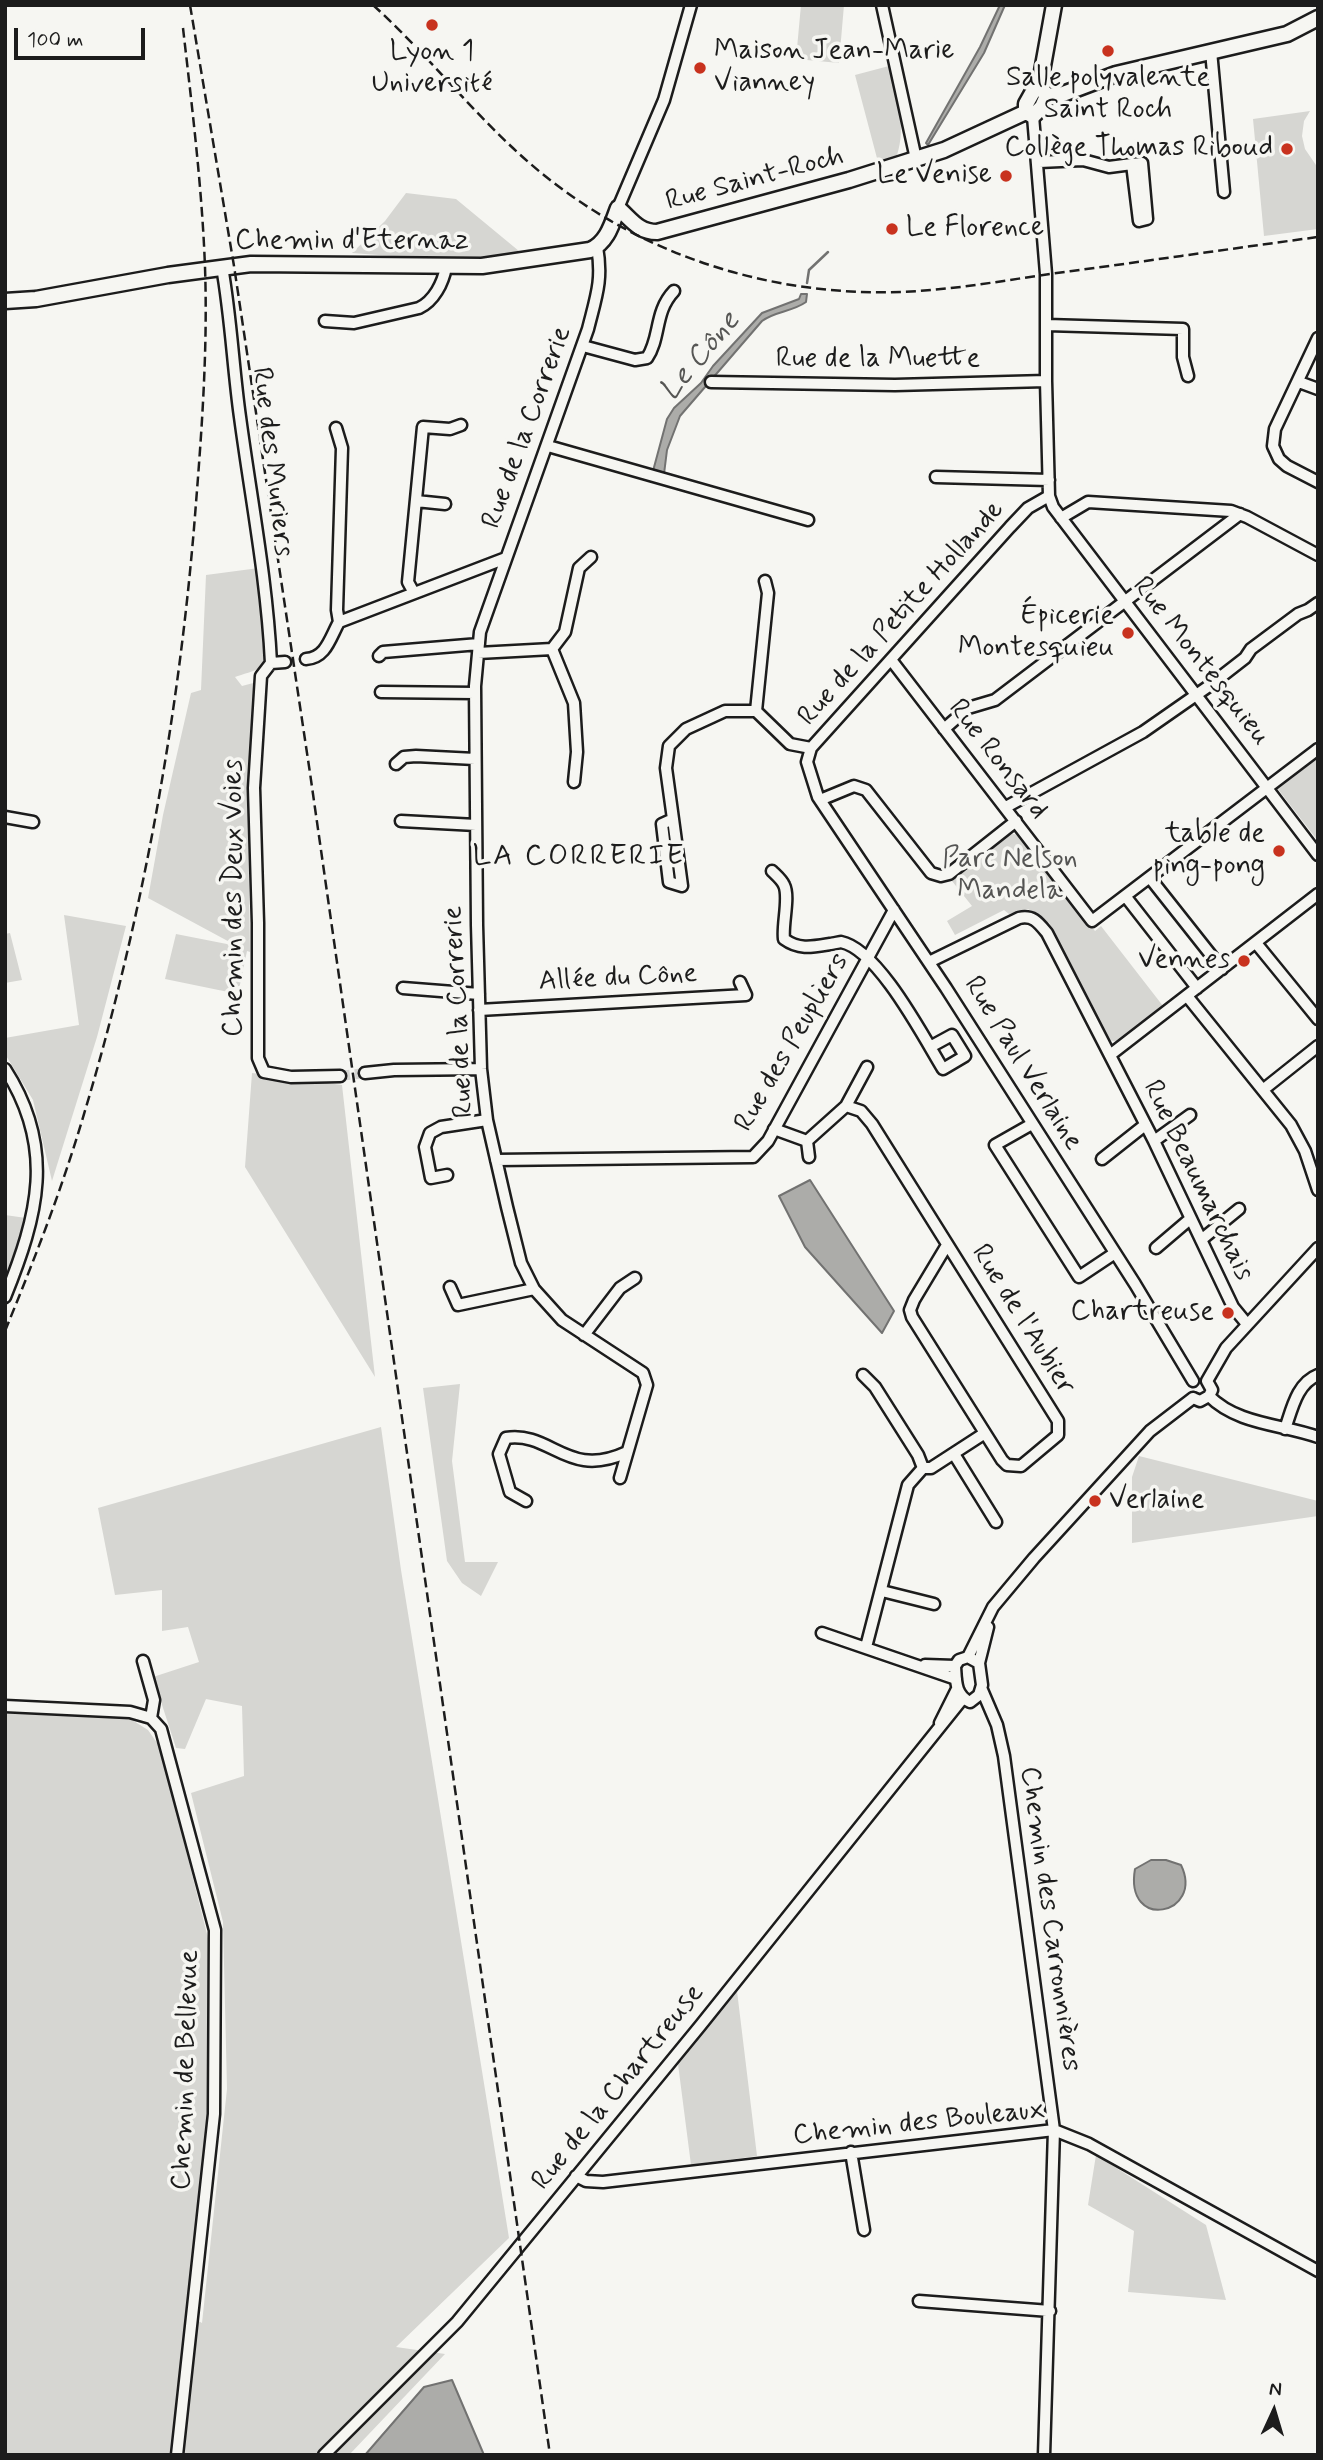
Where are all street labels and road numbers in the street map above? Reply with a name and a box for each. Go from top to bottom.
street label: Rue Saint-Roch [662,140,848,220]
street label: Chemin d'Eternaz [235,225,469,259]
street label: Rue de la Correrie [476,322,580,534]
street label: Rue de la Muette [776,343,980,377]
street label: Rue des Muriers [243,365,299,559]
street label: Rue de la Petite Hollande [792,494,1012,734]
street label: Rue Montesquieu [1124,571,1276,753]
street label: Rue Ronsard [940,693,1054,827]
street label: Chemin des Deux Voies [218,759,252,1037]
street label: Rue de la Correrie [438,905,482,1119]
street label: Rue des Peupliers [728,948,858,1138]
street label: Allée du Cône [538,958,698,1000]
street label: Rue Paul Verlaine [955,971,1089,1157]
street label: Rue Beaumarchais [1134,1075,1260,1287]
street label: Rue de l'Aubier [963,1239,1081,1401]
street label: Chemin des Carronnières [1011,1764,1087,2074]
street label: Chemin de Bellevue [166,1949,208,2191]
street label: Rue de la Chartreuse [526,1978,712,2198]
street label: Chemin des Bouleaux [791,2094,1047,2154]

